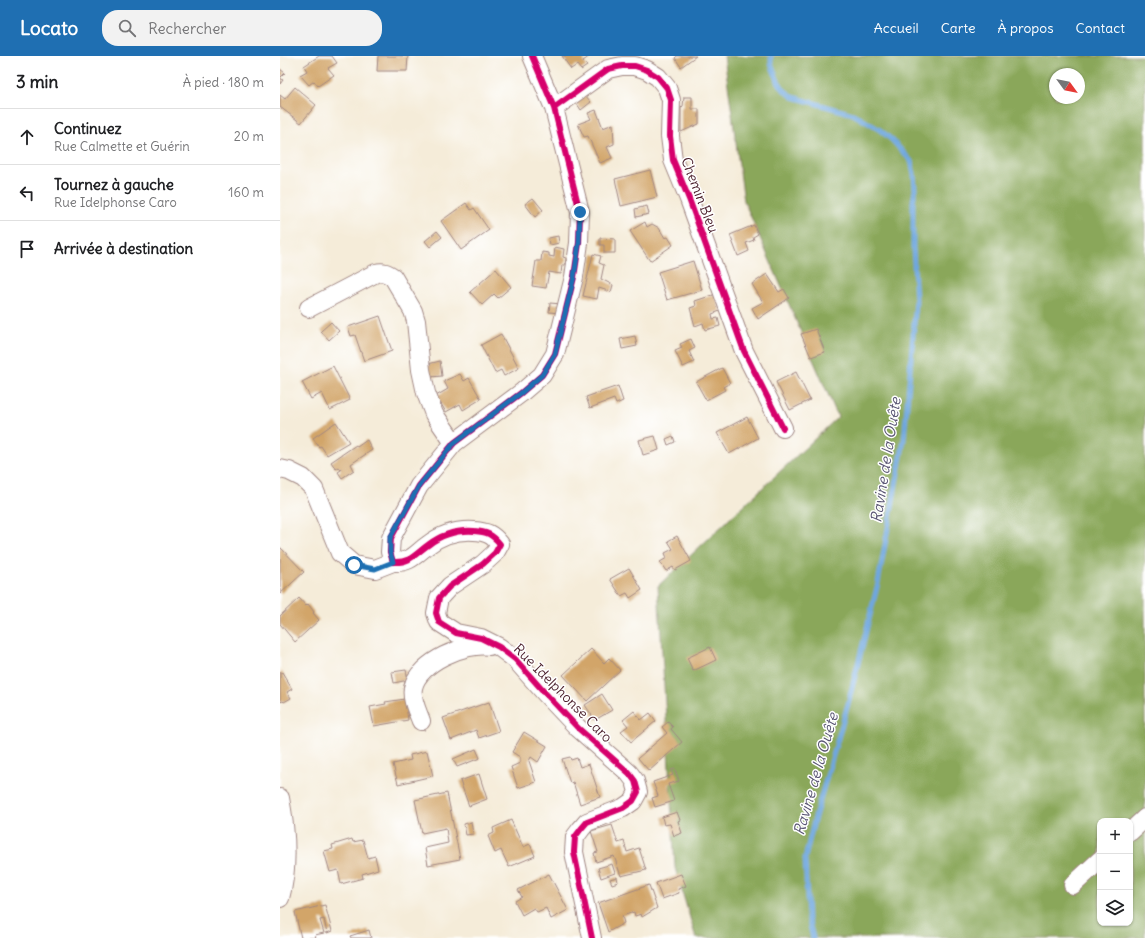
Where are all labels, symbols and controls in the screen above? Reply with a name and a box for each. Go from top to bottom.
search box [102,10,382,46]
text: Locato [20,16,78,40]
icon: search [116,17,138,39]
text: Rechercher [148,19,226,38]
text: Accueil [874,19,919,37]
text: Carte [941,19,976,37]
text: À propos [998,19,1054,37]
text: Contact [1076,19,1125,37]
north arrow [1049,68,1085,104]
text: 3 min [16,71,58,93]
text: À pied · 180 m [183,74,264,91]
text: Continuez [54,119,122,138]
icon: ahead [16,126,38,148]
text: 20 m [234,128,264,145]
text: Rue Calmette et Guérin [54,138,190,155]
street label: Chemin Bleu [677,155,723,235]
text: Tournez à gauche [54,175,174,194]
icon: left [16,182,38,204]
text: 160 m [228,184,264,201]
text: Rue Idelphonse Caro [54,194,177,211]
route end [571,203,589,221]
icon: arrive [16,238,38,260]
text: Arrivée à destination [54,239,193,258]
water label: Ravine de la Ouête [866,395,905,524]
route start [345,556,363,574]
street label: Rue Idelphonse Caro [510,640,616,746]
water label: Ravine de la Ouête [789,710,842,837]
map controls [1097,818,1133,926]
button: + [1097,818,1133,854]
button: − [1097,854,1133,890]
button: layers [1097,890,1133,926]

